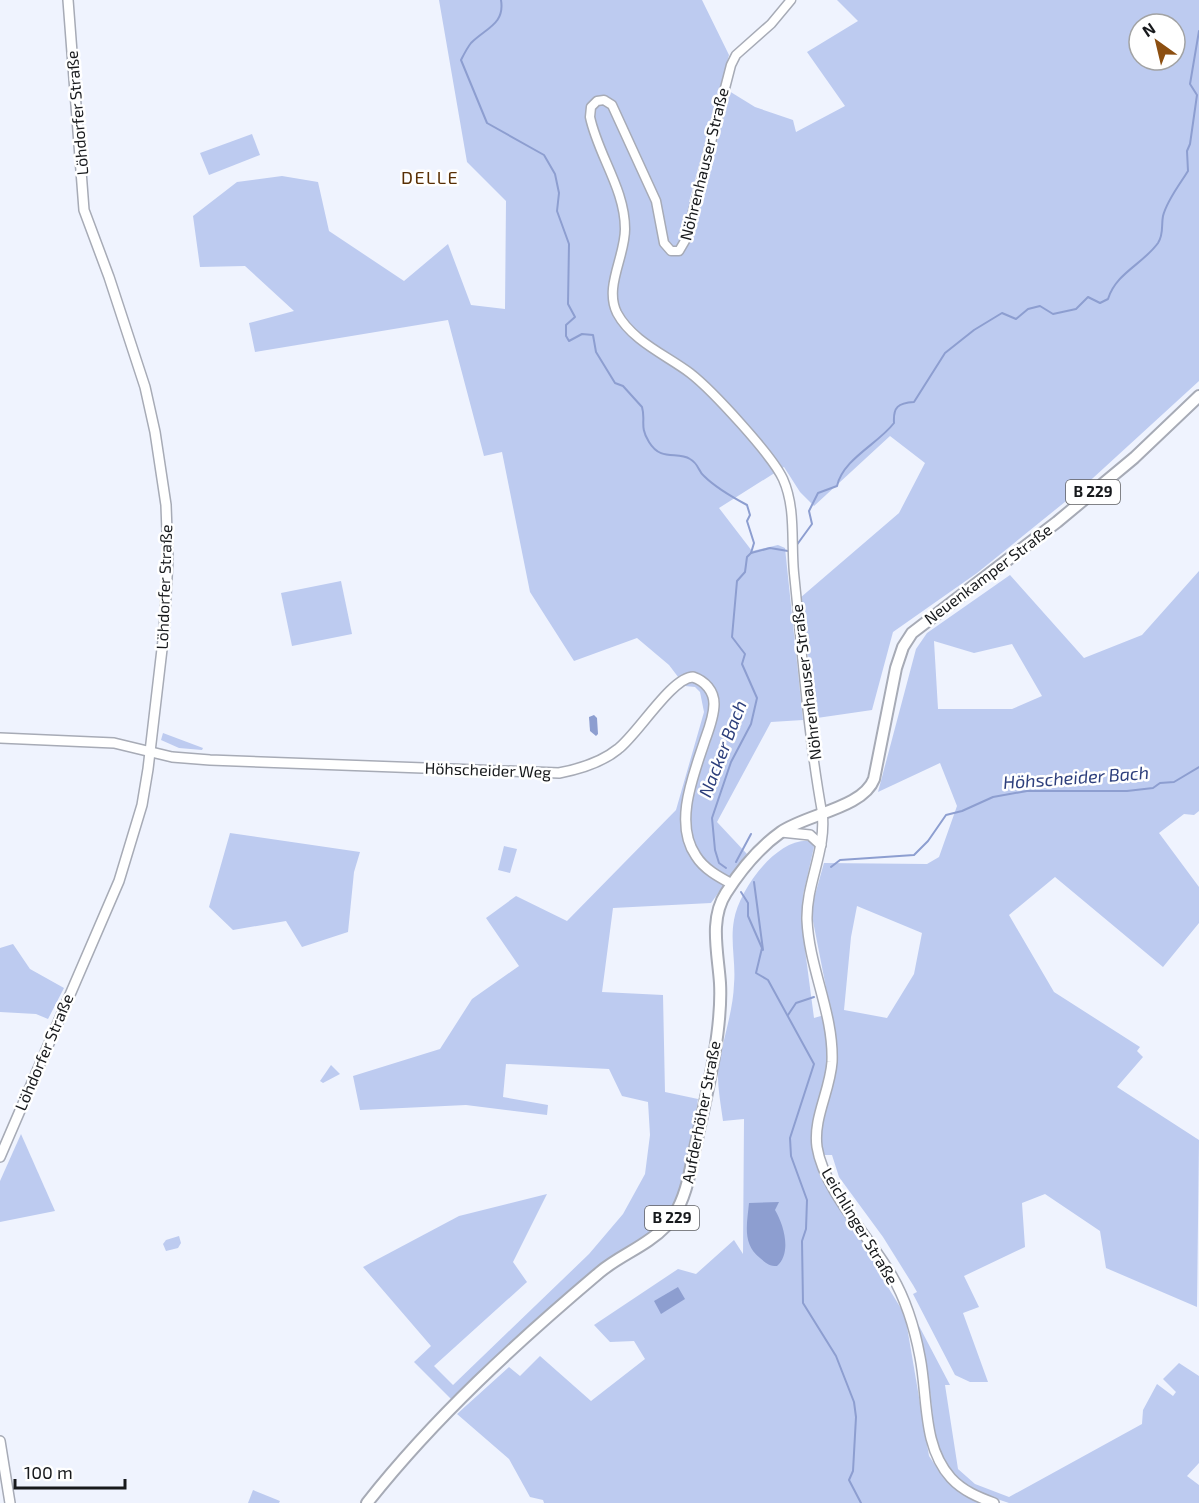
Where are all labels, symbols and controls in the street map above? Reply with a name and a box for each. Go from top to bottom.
north arrow [1127,12,1187,72]
text: N [1138,18,1158,40]
street label: Löhdorfer Straße [62,50,91,176]
street label: Nöhrenhauser Straße [675,85,732,242]
district label: DELLE [401,166,459,188]
road number: B 229 [1066,480,1120,504]
street label: Neuenkamper Straße [920,519,1055,628]
street label: Löhdorfer Straße [152,524,175,650]
street label: Nöhrenhauser Straße [787,603,824,761]
water label: Nacker Bach [694,697,751,800]
street label: Höhscheider Weg [424,758,552,781]
water label: Höhscheider Bach [1002,761,1150,793]
street label: Löhdorfer Straße [10,991,77,1113]
street label: Aufderhöher Straße [677,1039,724,1185]
street label: Leichlinger Straße [818,1164,903,1287]
road number: B 229 [645,1206,699,1230]
scale bar [15,1452,124,1490]
text: 100 m [24,1461,73,1483]

